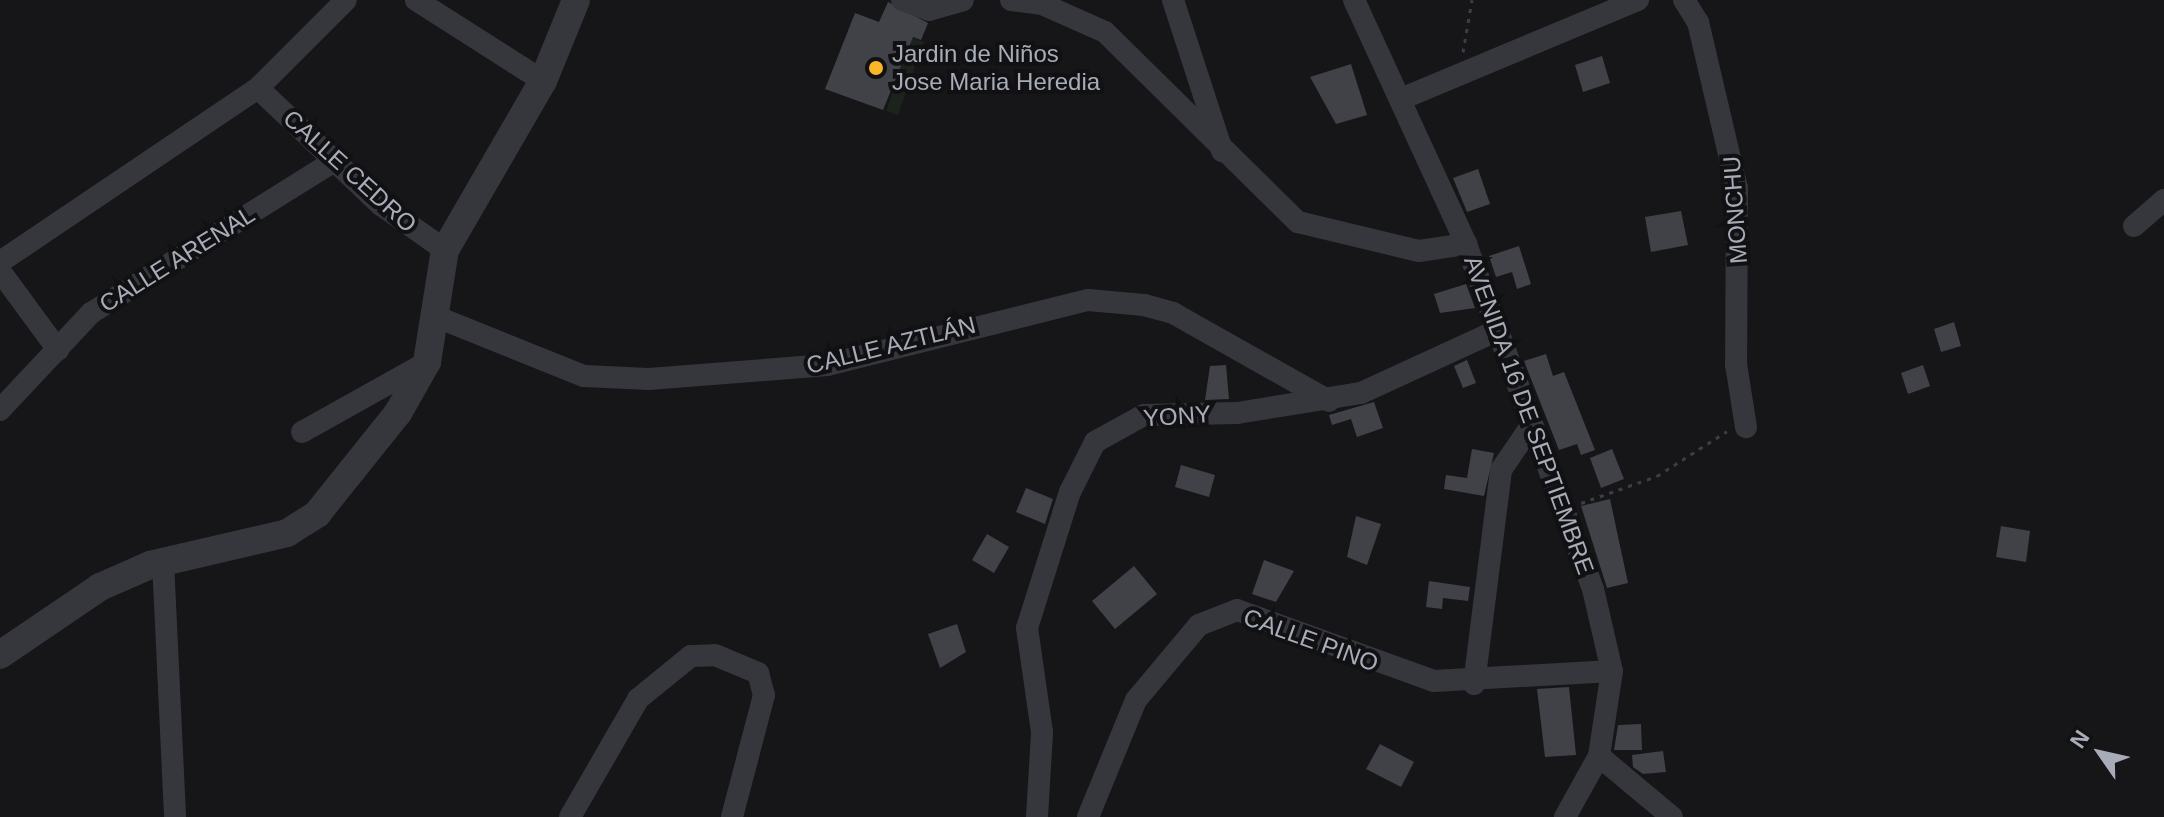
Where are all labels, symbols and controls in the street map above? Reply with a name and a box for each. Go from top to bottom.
place label: Jardin de Niños Jose Maria Heredia [892,40,1100,96]
marker: Jardin de Niños Jose Maria Heredia [867,59,885,77]
street label: CALLE CEDRO [277,104,423,238]
street label: MONCHU [1717,155,1753,265]
street label: CALLE ARENAL [94,199,260,319]
street label: AVENIDA 16 DE SEPTIEMBRE [1458,251,1600,579]
street label: CALLE AZTLÁN [803,310,979,380]
street label: YONY [1142,399,1212,433]
street label: CALLE PINO [1240,602,1382,678]
north arrow [2060,713,2140,793]
text: N [2065,726,2094,753]

